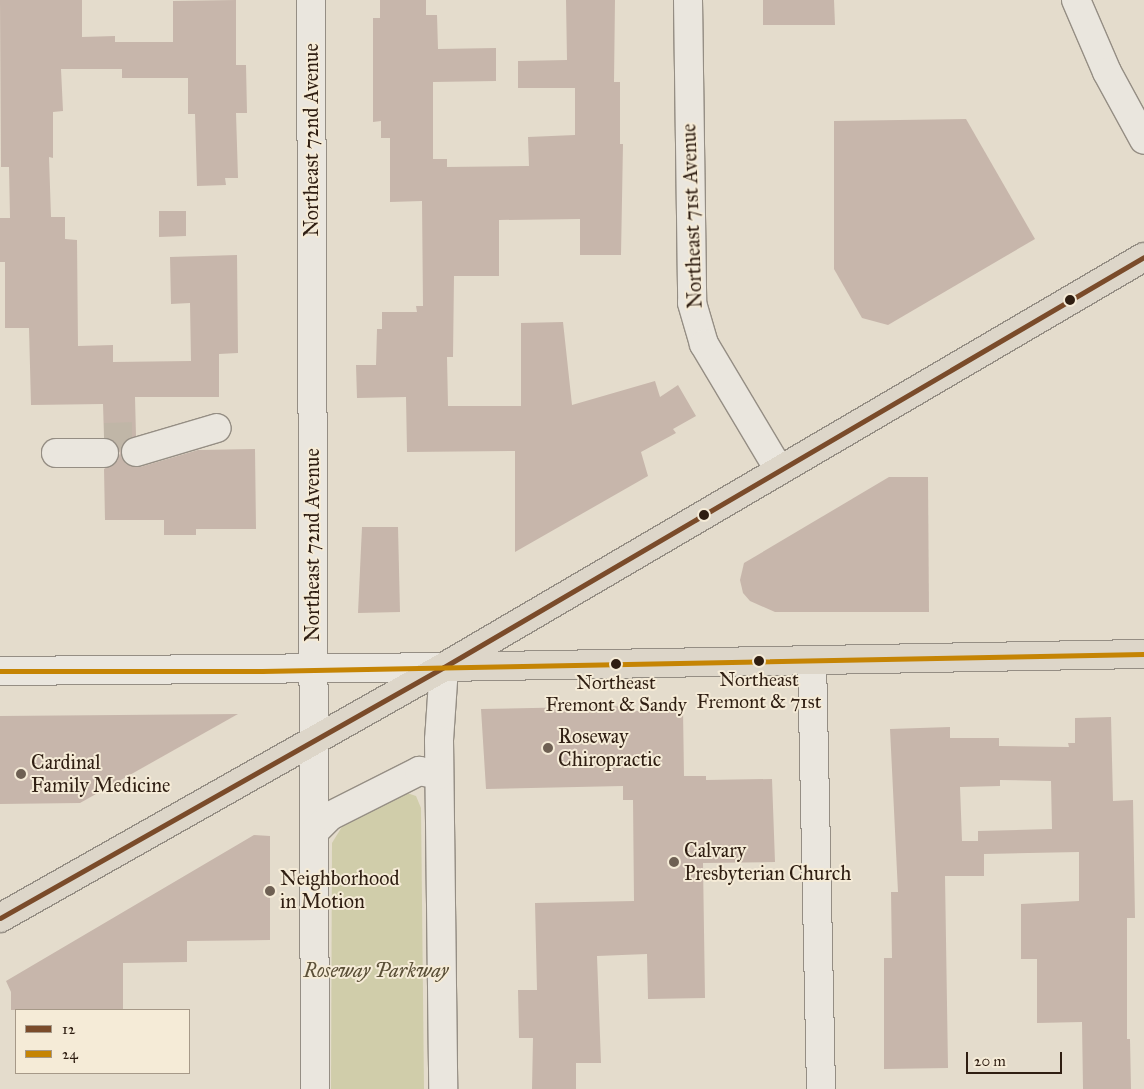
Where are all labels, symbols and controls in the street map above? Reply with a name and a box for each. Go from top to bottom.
street label: Northeast 72nd Avenue [299,43,323,237]
street label: Northeast 71st Avenue [677,123,707,309]
unlabelled marker [1065,295,1075,305]
street label: Northeast 72nd Avenue [300,448,324,642]
unlabelled marker [699,510,709,520]
marker: Northeast Fremont & 71st [754,656,764,666]
marker: Northeast Fremont & Sandy [611,659,621,669]
place label: Northeast Fremont & 71st [697,669,821,713]
place label: Northeast Fremont & Sandy [545,672,687,716]
place label: Roseway Chiropractic [558,724,661,771]
marker: Roseway Chiropractic [542,742,554,754]
place label: Cardinal Family Medicine [31,750,170,797]
marker: Cardinal Family Medicine [15,768,27,780]
place label: Calvary Presbyterian Church [684,838,851,885]
marker: Calvary Presbyterian Church [668,856,680,868]
place label: Neighborhood in Motion [280,867,400,914]
marker: Neighborhood in Motion [264,885,276,897]
park label: Roseway Parkway [303,958,449,982]
legend [15,1009,190,1074]
text: 12 [62,1020,75,1038]
scale bar [969,1042,1065,1074]
text: 24 [62,1045,78,1063]
text: 20 m [974,1052,1006,1070]

